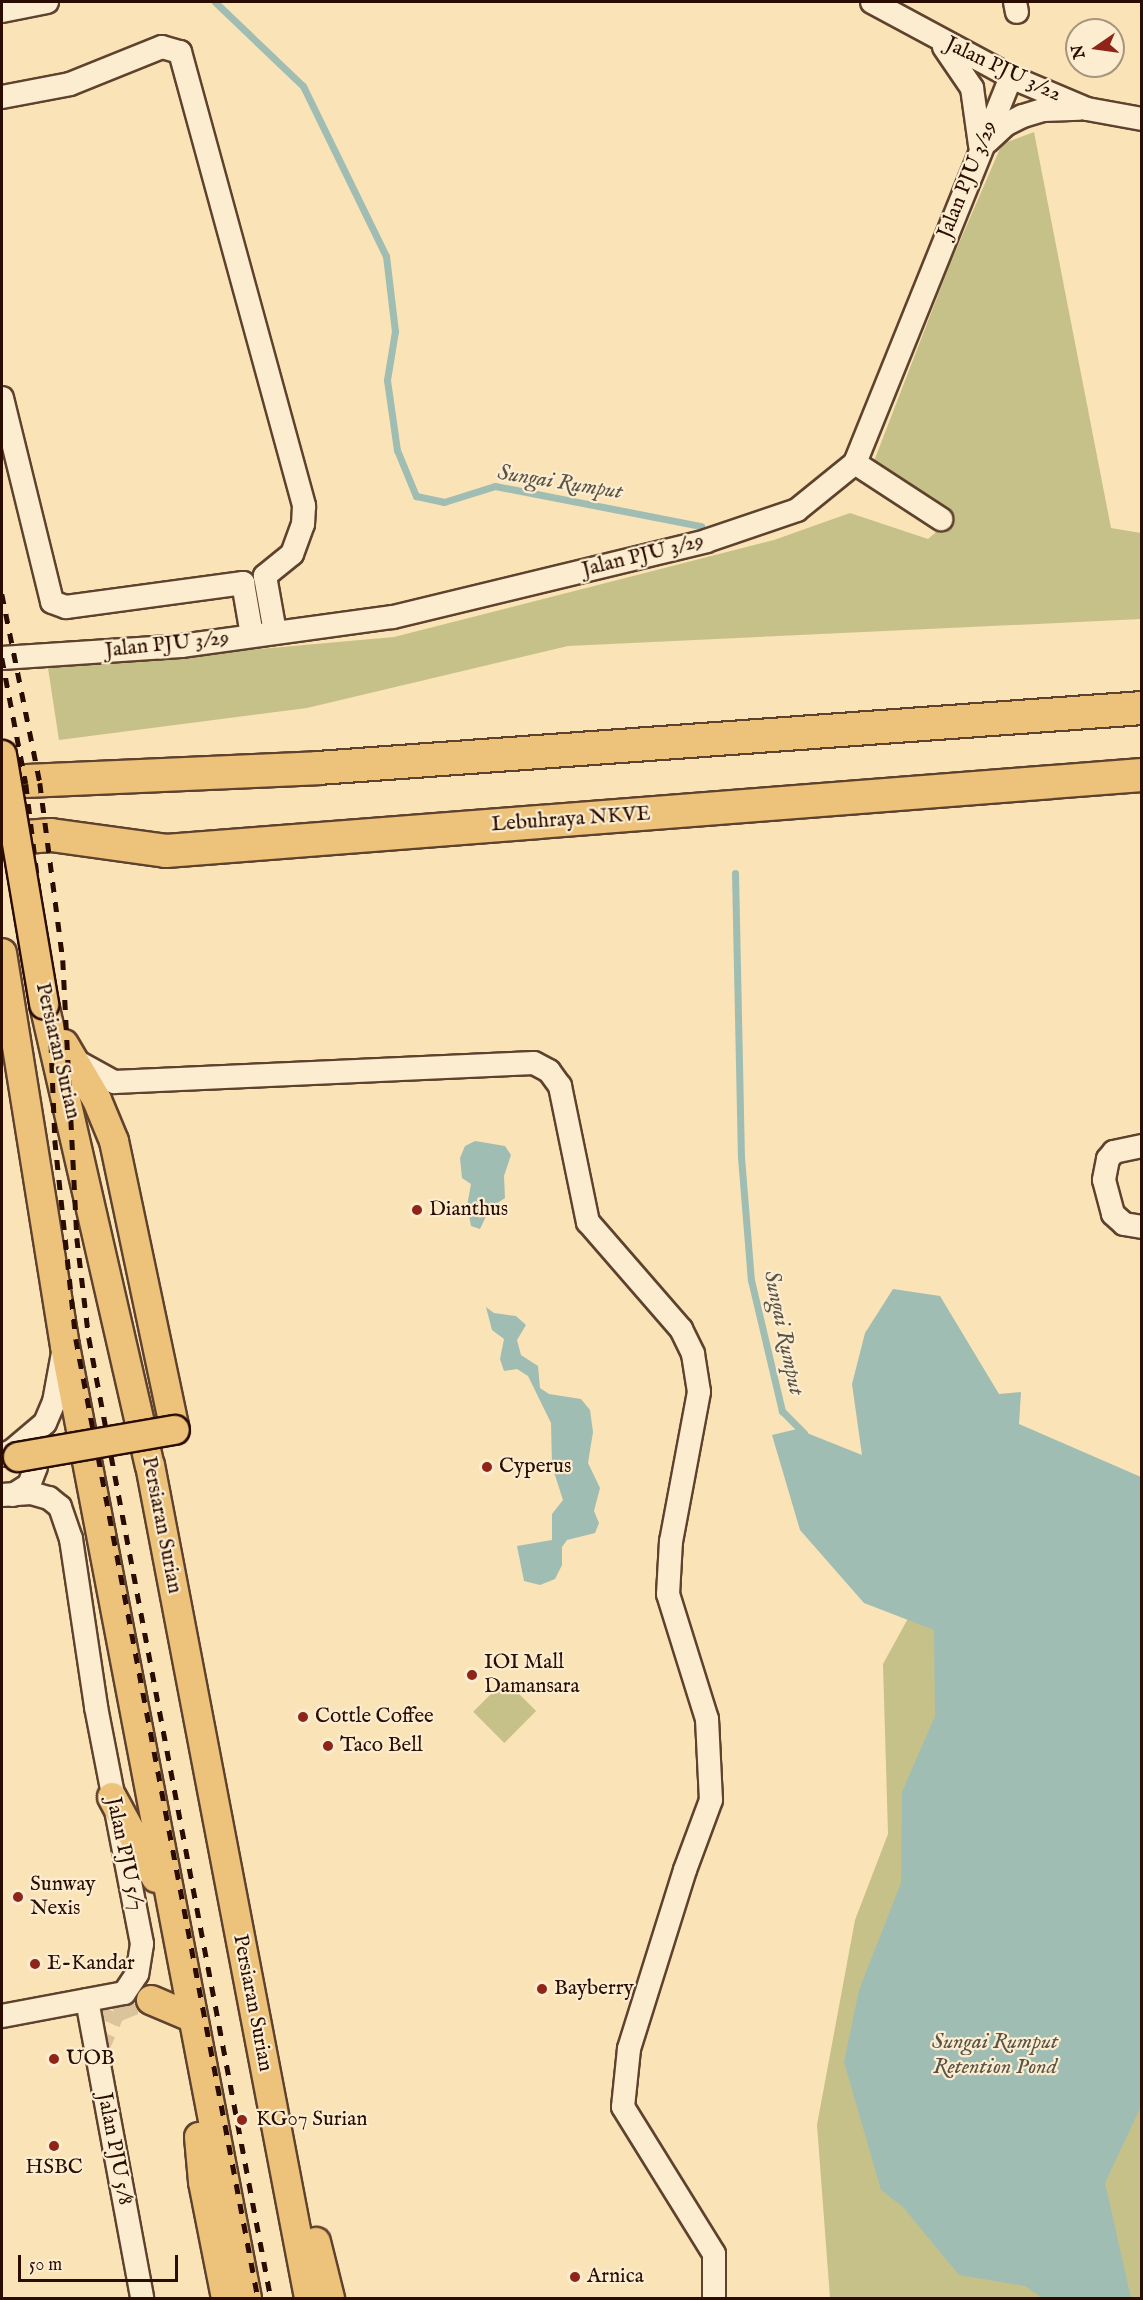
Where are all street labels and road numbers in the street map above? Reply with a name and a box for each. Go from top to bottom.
street label: Jalan PJU 3/22 [941,32,1065,108]
street label: Jalan PJU 3/29 [933,118,1003,242]
street label: Jalan PJU 3/29 [580,529,706,583]
street label: Jalan PJU 3/29 [104,626,230,664]
street label: Lebuhraya NKVE [490,802,652,838]
street label: Persiaran Surian [29,980,85,1122]
street label: Persiaran Surian [135,1454,187,1596]
street label: Jalan PJU 5/7 [100,1795,148,1913]
street label: Persiaran Surian [226,1932,278,2074]
street label: Jalan PJU 5/8 [91,2091,137,2207]

